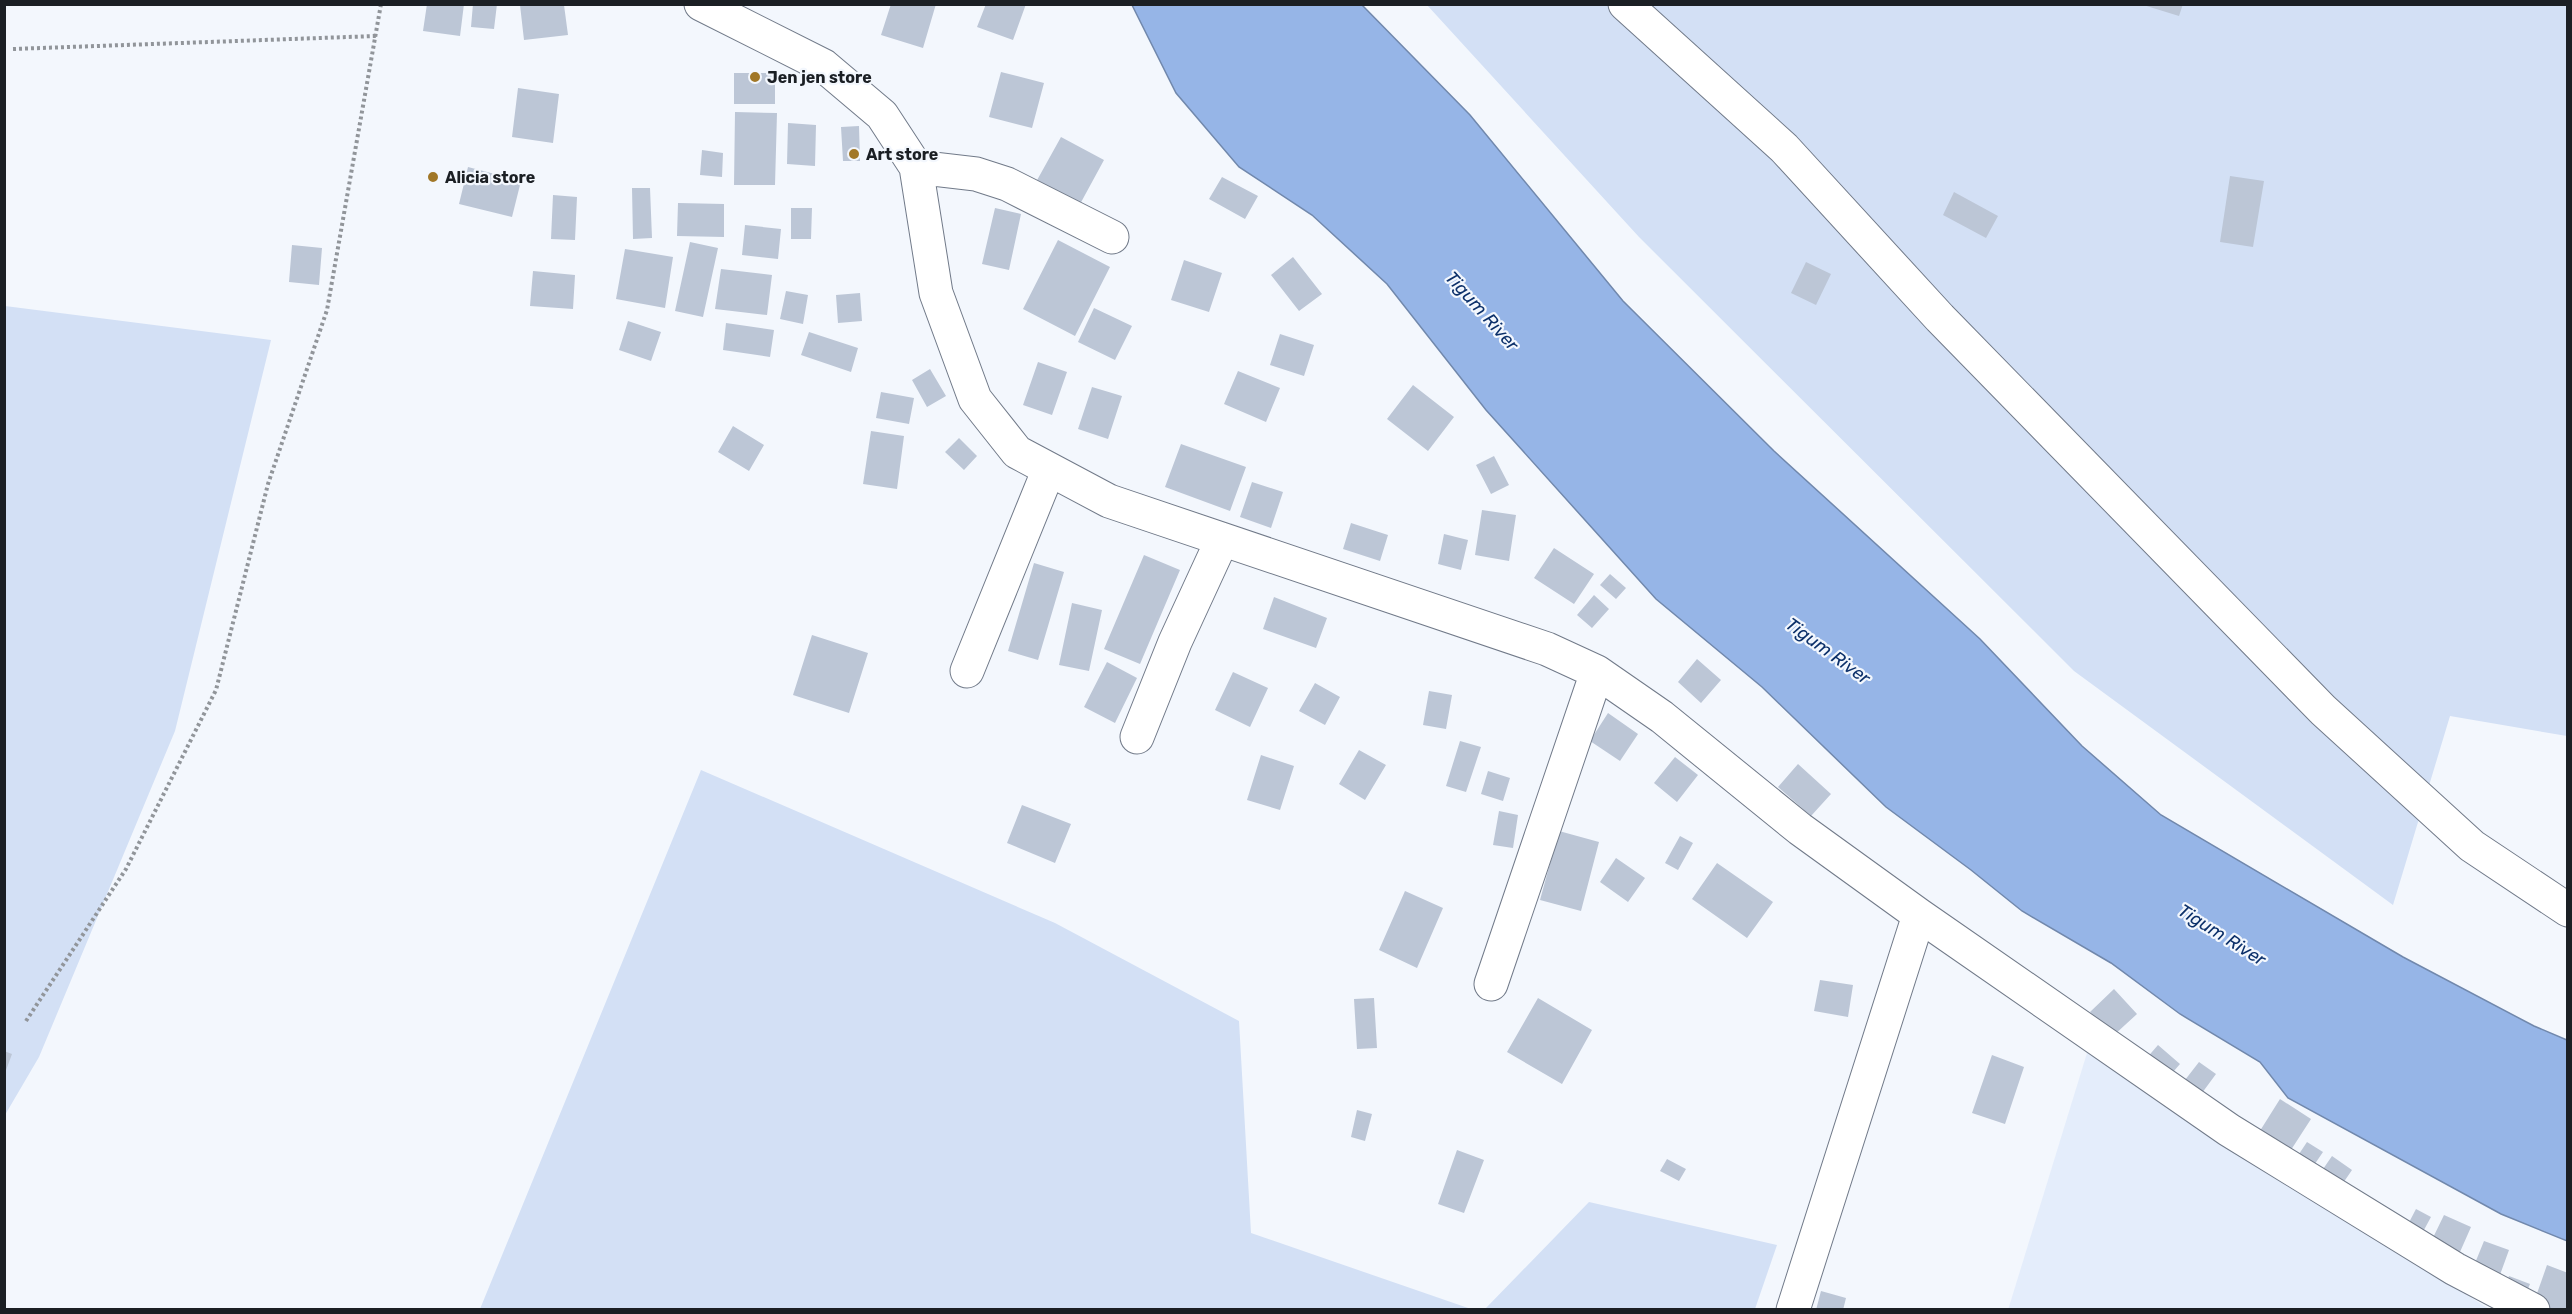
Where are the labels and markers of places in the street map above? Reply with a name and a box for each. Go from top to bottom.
place label: Jen jen store [767,68,872,87]
marker: Jen jen store [748,70,762,84]
place label: Art store [866,145,938,164]
marker: Art store [847,147,861,161]
place label: Alicia store [445,168,535,187]
marker: Alicia store [426,170,440,184]

